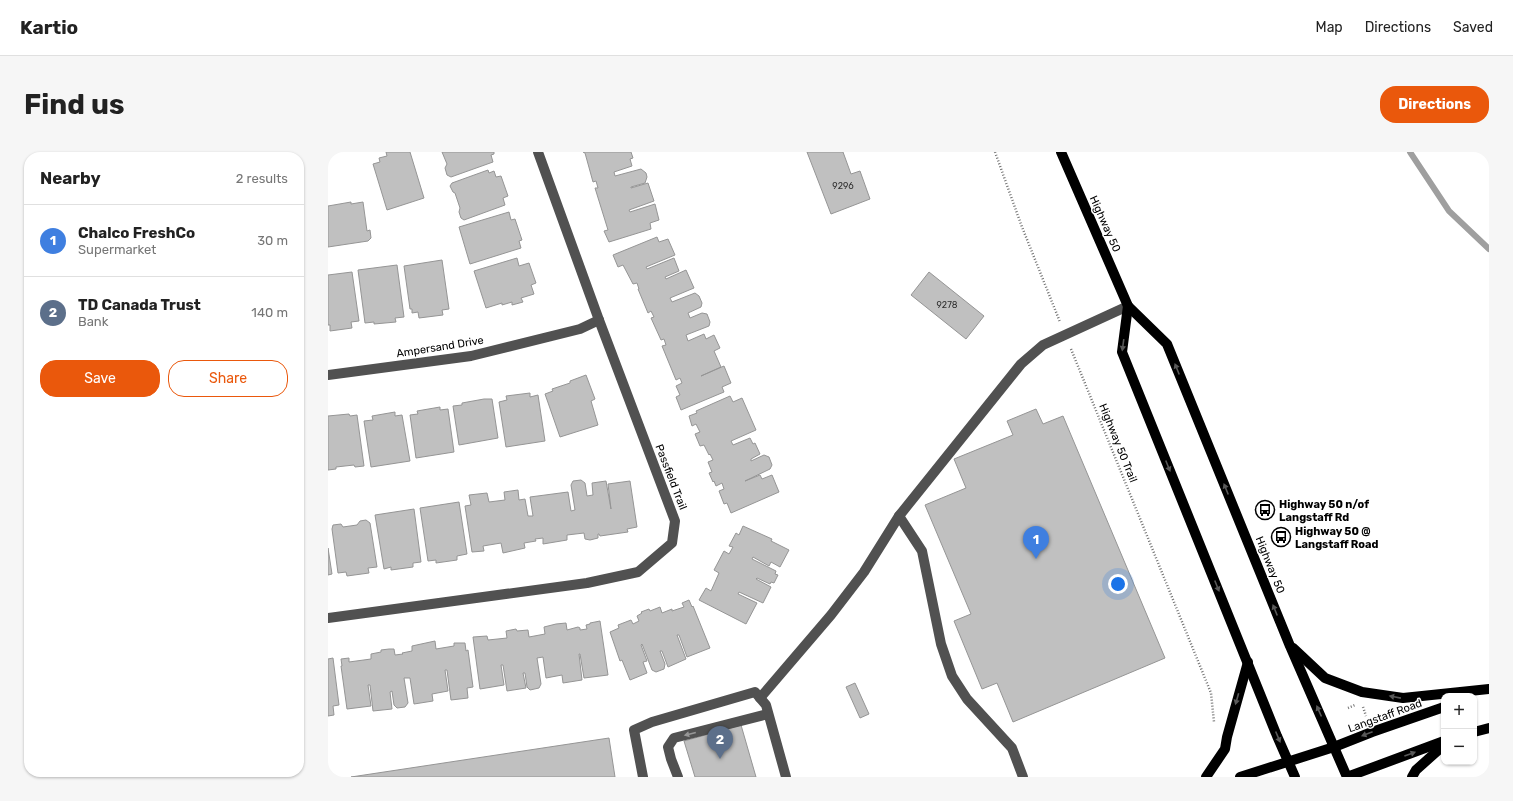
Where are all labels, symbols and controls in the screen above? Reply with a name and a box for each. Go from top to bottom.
text: Kartio [20,16,78,39]
text: Map [1316,19,1343,36]
text: Directions [1365,19,1431,36]
text: Saved [1453,19,1493,36]
button: Directions [1380,86,1489,123]
text: Find us [24,88,124,121]
text: Nearby [40,168,101,188]
text: 2 results [236,171,288,186]
house number: 9296 [832,181,854,191]
street label: Highway 50 [1087,194,1123,254]
text: Chalco FreshCo [78,224,195,242]
text: 1 [50,233,56,248]
text: 30 m [257,233,288,248]
text: Supermarket [78,242,156,257]
text: TD Canada Trust [78,296,201,314]
house number: 9278 [937,300,958,310]
text: 2 [49,305,57,320]
text: 140 m [251,305,288,320]
text: Bank [78,314,108,329]
street label: Ampersand Drive [395,334,485,360]
one-way arrow [1120,339,1126,351]
button: Save [40,360,160,397]
button: Share [168,360,288,397]
one-way arrow [1174,363,1180,374]
street label: Highway 50 Trail [1096,402,1140,484]
street label: Passfield Trail [653,442,689,512]
one-way arrow [1165,460,1171,472]
one-way arrow [1223,484,1229,495]
place label: Highway 50 n/of Langstaff Rd [1279,498,1369,524]
bus stop icon: Highway 50 n/of Langstaff Rd [1254,499,1276,521]
place label: Highway 50 @ Langstaff Road [1295,525,1378,551]
pin: 1 [1023,526,1049,559]
bus stop icon: Highway 50 @ Langstaff Road [1270,526,1292,548]
street label: Highway 50 [1253,535,1287,595]
your location [1108,574,1128,594]
one-way arrow [1214,580,1220,591]
one-way arrow [1272,603,1278,615]
one-way arrow [1389,693,1401,699]
map controls [1441,693,1477,765]
button: + [1441,693,1477,729]
one-way arrow [1234,694,1240,706]
street label: Langstaff Road [1346,697,1424,735]
one-way arrow [1316,705,1322,717]
pin: 2 [707,726,733,759]
button: − [1441,729,1477,765]
one-way arrow [684,731,696,737]
one-way arrow [1361,731,1373,737]
one-way arrow [1275,732,1281,743]
one-way arrow [1404,750,1416,756]

